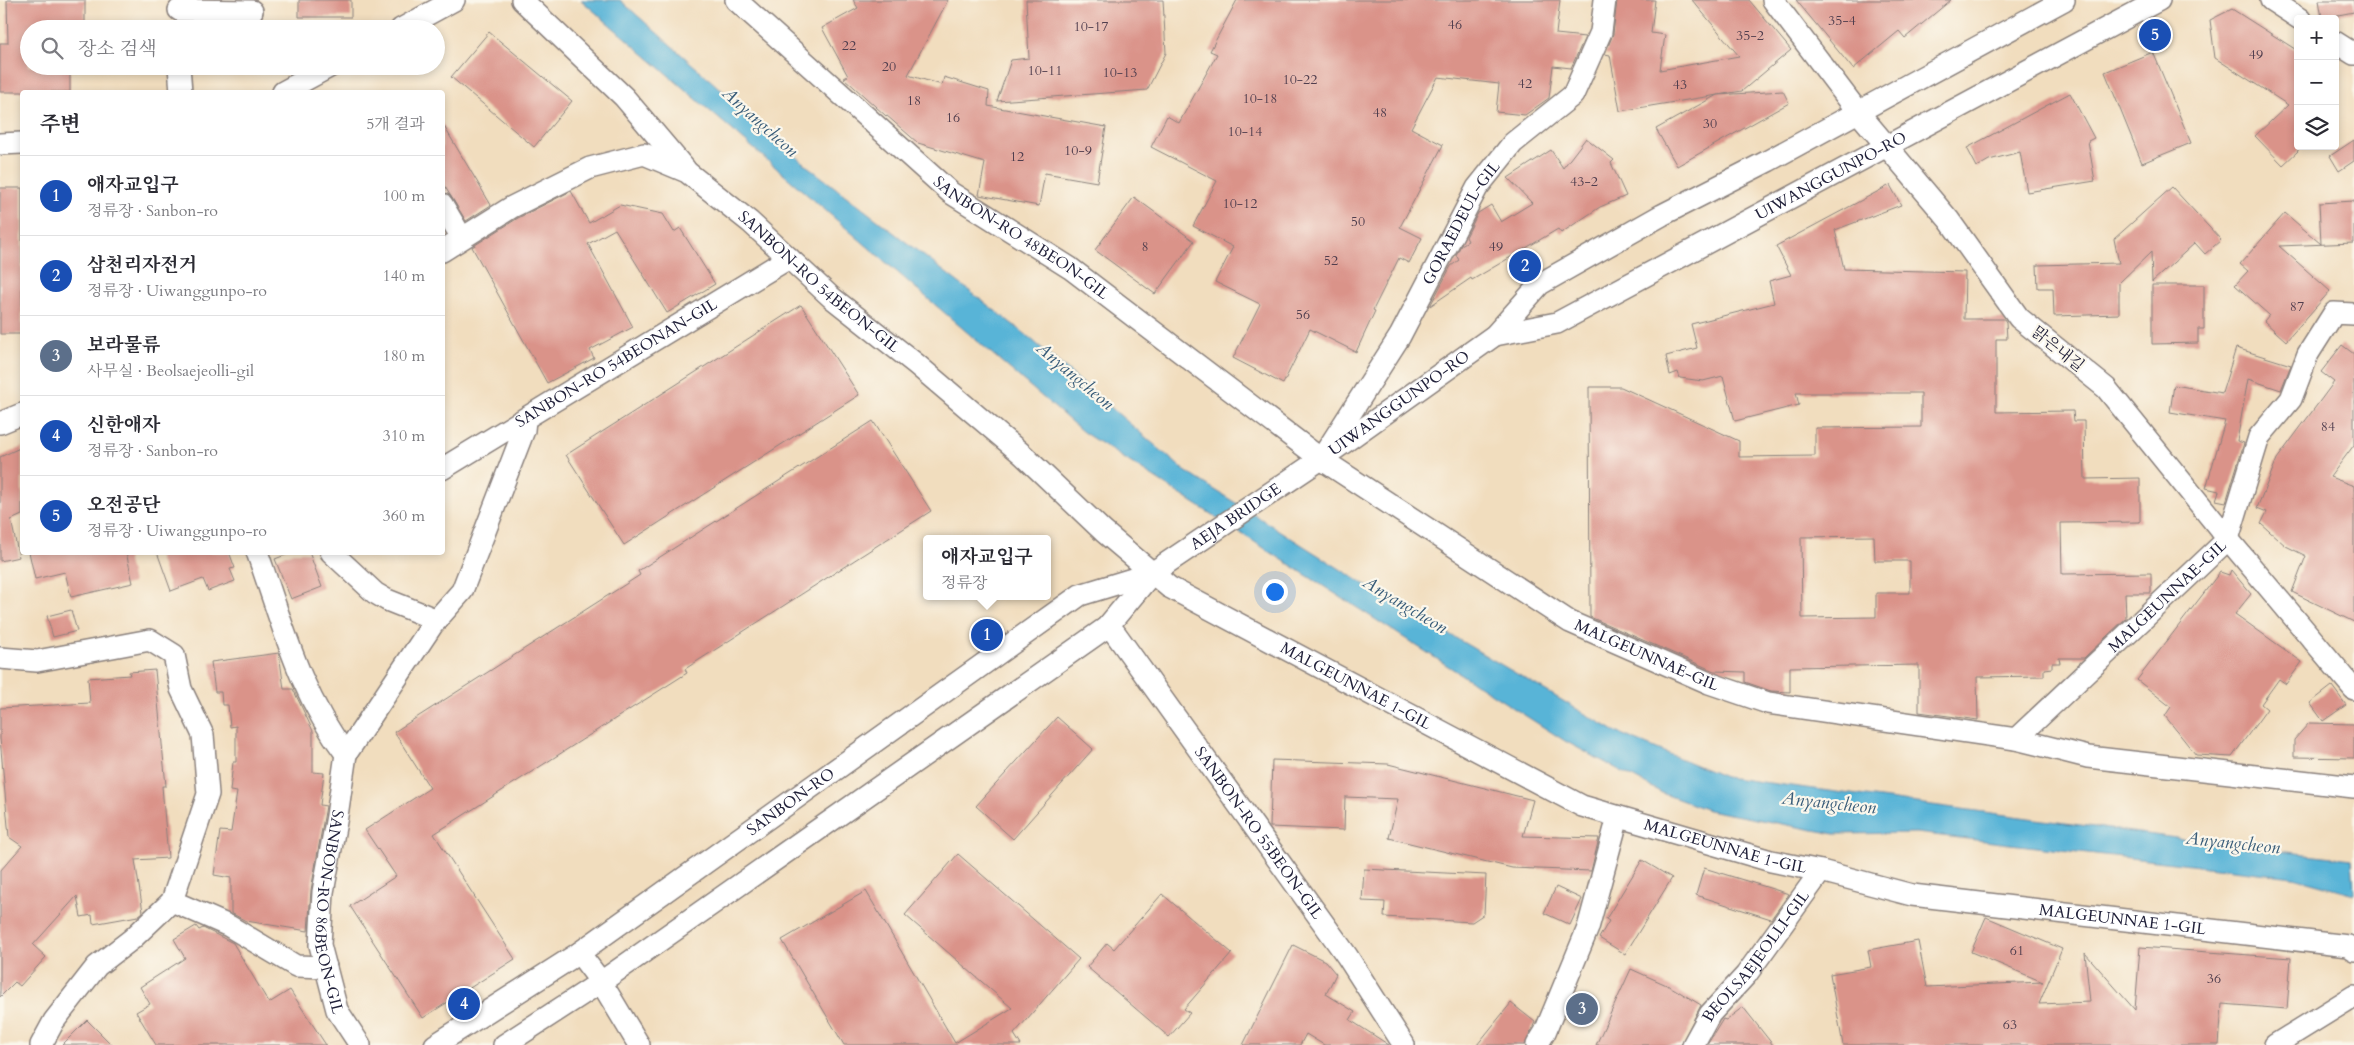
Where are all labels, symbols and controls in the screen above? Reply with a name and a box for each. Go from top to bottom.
house number: 35-4 [1828,11,1856,30]
house number: 46 [1448,15,1462,34]
map controls [2294,15,2339,150]
button: + [2294,15,2339,60]
pin: 5 [2139,16,2171,54]
house number: 10-17 [1074,17,1108,36]
search box [20,20,445,75]
house number: 35-2 [1736,26,1764,45]
icon: search [38,34,66,62]
text: 장소 검색 [78,36,157,62]
house number: 22 [842,36,856,55]
house number: 49 [2249,45,2263,64]
house number: 20 [882,57,896,76]
button: − [2294,60,2339,105]
house number: 10-11 [1028,61,1062,80]
house number: 10-13 [1103,63,1137,82]
house number: 10-22 [1283,70,1317,89]
house number: 42 [1518,74,1532,93]
house number: 43 [1673,75,1687,94]
water label: Anyangcheon [716,80,804,163]
house number: 10-18 [1243,89,1277,108]
house number: 18 [907,91,921,110]
house number: 48 [1373,103,1387,122]
button: layers [2294,105,2339,150]
house number: 16 [946,108,960,127]
text: 주변 [40,110,81,139]
text: 5개 결과 [366,113,425,135]
house number: 30 [1703,114,1717,133]
house number: 10-14 [1228,122,1262,141]
street label: UIWANGGUNPO-RO [1751,126,1910,226]
house number: 10-9 [1064,141,1092,160]
house number: 12 [1010,147,1024,166]
street label: GORAEDEUL-GIL [1417,156,1505,289]
street label: SANBON-RO 48BEON-GIL [928,171,1114,305]
text: 애자교입구 [87,172,179,198]
house number: 43-2 [1570,172,1598,191]
text: 1 [52,185,60,207]
text: 100 m [383,185,425,207]
house number: 10-12 [1223,194,1257,213]
text: 정류장 · Sanbon-ro [87,200,218,222]
street label: SANBON-RO 54BEON-GIL [733,206,904,358]
house number: 50 [1351,212,1365,231]
house number: 8 [1141,237,1149,256]
house number: 49 [1489,237,1503,256]
pin: 2 [1509,247,1541,285]
house number: 52 [1324,251,1338,270]
text: 삼천리자전거 [87,252,197,278]
text: 2 [52,265,60,287]
text: 140 m [383,265,425,287]
text: 정류장 · Uiwanggunpo-ro [87,280,267,302]
street label: SANBON-RO 54BEONAN-GIL [511,293,722,433]
house number: 87 [2290,297,2304,316]
house number: 56 [1296,305,1310,324]
street label: 맑은내길 [2027,321,2089,377]
text: 보라물류 [87,332,160,358]
water label: Anyangcheon [1030,335,1119,416]
text: 3 [52,345,60,367]
text: 180 m [383,345,425,367]
street label: UIWANGGUNPO-RO [1324,345,1474,461]
text: 사무실 · Beolsaejeolli-gil [87,360,254,382]
text: 신한애자 [87,412,160,438]
house number: 84 [2321,417,2335,436]
text: 4 [52,425,60,447]
text: 310 m [383,425,425,447]
text: 정류장 · Sanbon-ro [87,440,218,462]
street label: AEJA BRIDGE [1186,478,1286,555]
text: 오전공단 [87,492,160,518]
text: 5 [52,505,60,527]
text: 360 m [383,505,425,527]
text: 정류장 · Uiwanggunpo-ro [87,520,267,542]
popup [923,535,1051,600]
street label: MALGEUNNAE-GIL [2103,535,2232,658]
text: 애자교입구 [941,544,1033,570]
water label: Anyangcheon [1357,569,1452,640]
text: 정류장 [941,572,987,594]
your location [1262,579,1288,605]
street label: MALGEUNNAE-GIL [1571,614,1722,696]
pin: 1 [971,616,1003,654]
street label: MALGEUNNAE 1-GIL [1276,637,1435,735]
street label: SANBON-RO 55BEON-GIL [1189,742,1328,924]
street label: SANBON-RO [742,763,839,841]
water label: Anyangcheon [1780,786,1878,820]
street label: SANBON-RO 86BEON-GIL [309,808,349,1017]
street label: MALGEUNNAE 1-GIL [1641,814,1809,879]
water label: Anyangcheon [2184,826,2282,860]
street label: BEOLSAEJEOLLI-GIL [1697,886,1815,1026]
street label: MALGEUNNAE 1-GIL [2038,899,2207,940]
house number: 61 [2010,941,2024,960]
house number: 36 [2207,969,2221,988]
pin: 4 [448,985,480,1023]
pin: 3 [1566,990,1598,1028]
house number: 63 [2003,1015,2017,1034]

